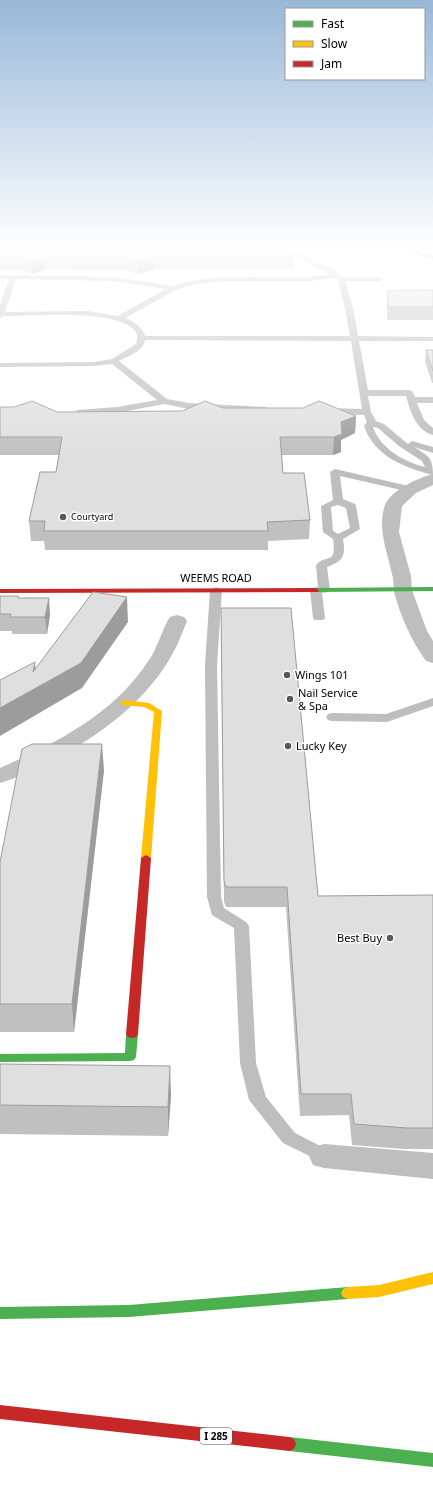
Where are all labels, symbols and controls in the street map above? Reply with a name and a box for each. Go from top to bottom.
legend [285,8,425,80]
text: Fast [321,15,345,32]
text: Slow [321,35,348,52]
text: Jam [320,55,342,72]
place label: Courtyard [71,510,113,523]
marker: Courtyard [58,512,68,522]
street label: WEEMS ROAD [180,570,252,585]
place label: Wings 101 [295,667,349,682]
marker: Wings 101 [282,670,292,680]
place label: Nail Service & Spa [298,685,358,713]
marker: Nail Service & Spa [285,694,295,704]
place label: Lucky Key [296,738,347,753]
marker: Lucky Key [283,741,293,751]
place label: Best Buy [337,930,382,945]
marker: Best Buy [385,933,395,943]
road number: I 285 [200,1428,232,1444]

